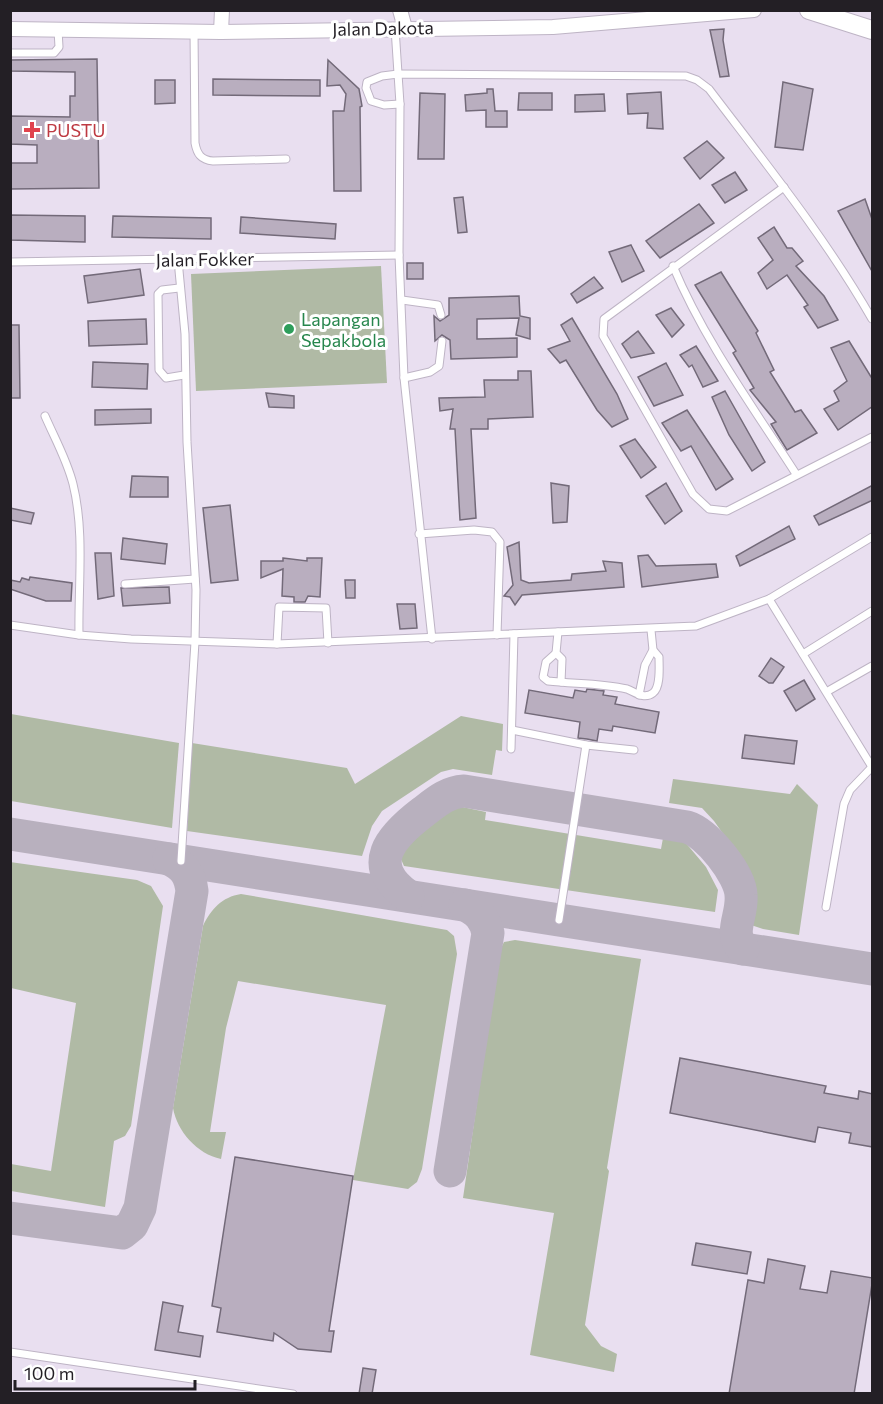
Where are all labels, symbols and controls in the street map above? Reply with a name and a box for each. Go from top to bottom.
street label: Jalan Dakota [332,16,434,40]
place label: PUSTU [46,119,105,141]
marker: PUSTU [23,121,41,139]
street label: Jalan Fokker [155,247,255,271]
place label: Lapangan Sepakbola [301,308,386,351]
marker: Lapangan Sepakbola [282,322,296,336]
scale bar [15,1353,195,1391]
text: 100 m [24,1362,74,1384]

